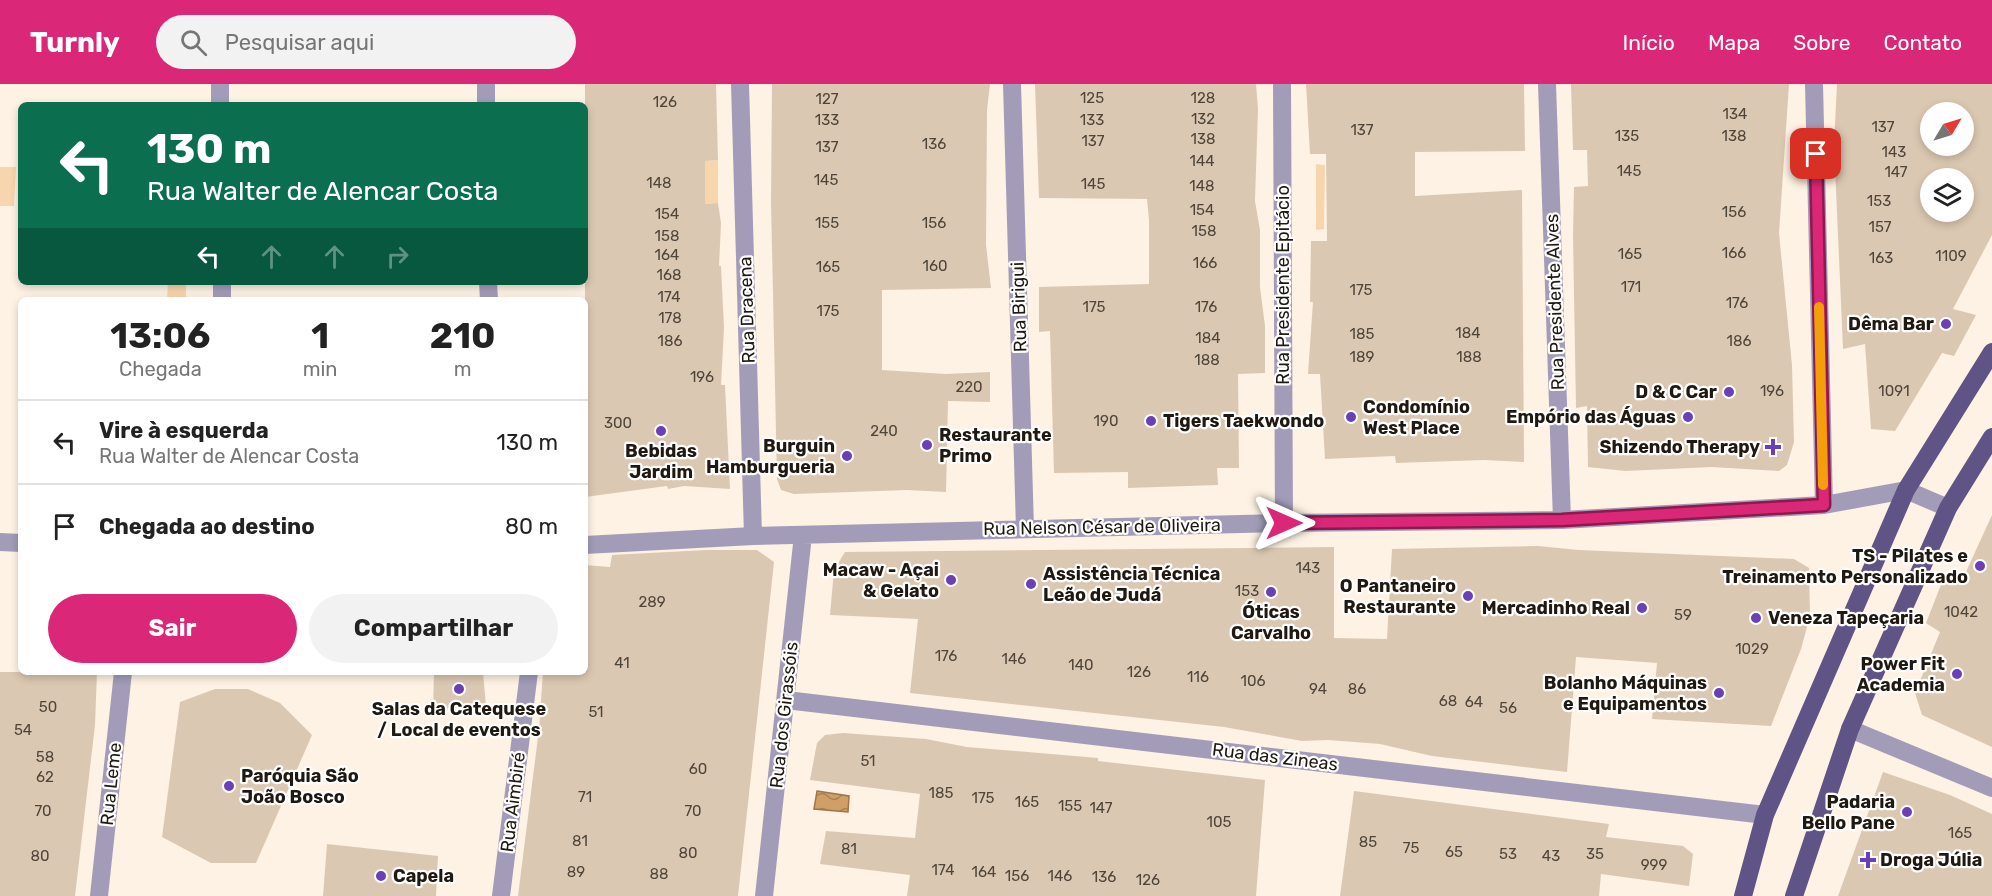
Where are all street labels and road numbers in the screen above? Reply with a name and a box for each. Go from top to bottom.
street label: Rua Presidente Epitácio [1272,185,1294,385]
street label: Rua Presidente Alves [1541,213,1569,391]
street label: Rua Dracena [734,256,760,364]
street label: Rua Birigui [1006,261,1032,353]
street label: Rua Nelson César de Oliveira [983,514,1221,540]
street label: Rua dos Girassóis [765,641,803,789]
street label: Rua das Zineas [1211,738,1339,776]
street label: Rua Leme [96,742,126,826]
street label: Rua Aimbiré [496,751,530,853]

